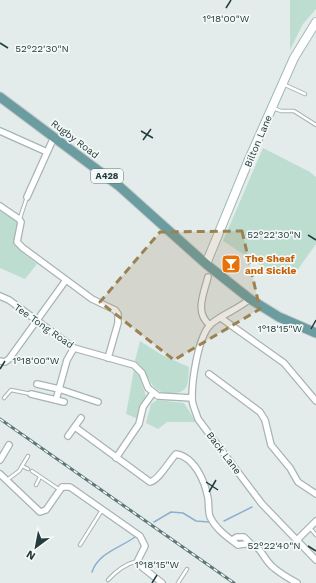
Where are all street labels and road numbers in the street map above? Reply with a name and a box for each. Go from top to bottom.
street label: Bilton Lane [242,113,274,169]
street label: Rugby Road [49,117,101,161]
road number: A428 [91,169,123,183]
street label: Tee Tong Road [12,301,76,351]
street label: Back Lane [204,430,244,477]

